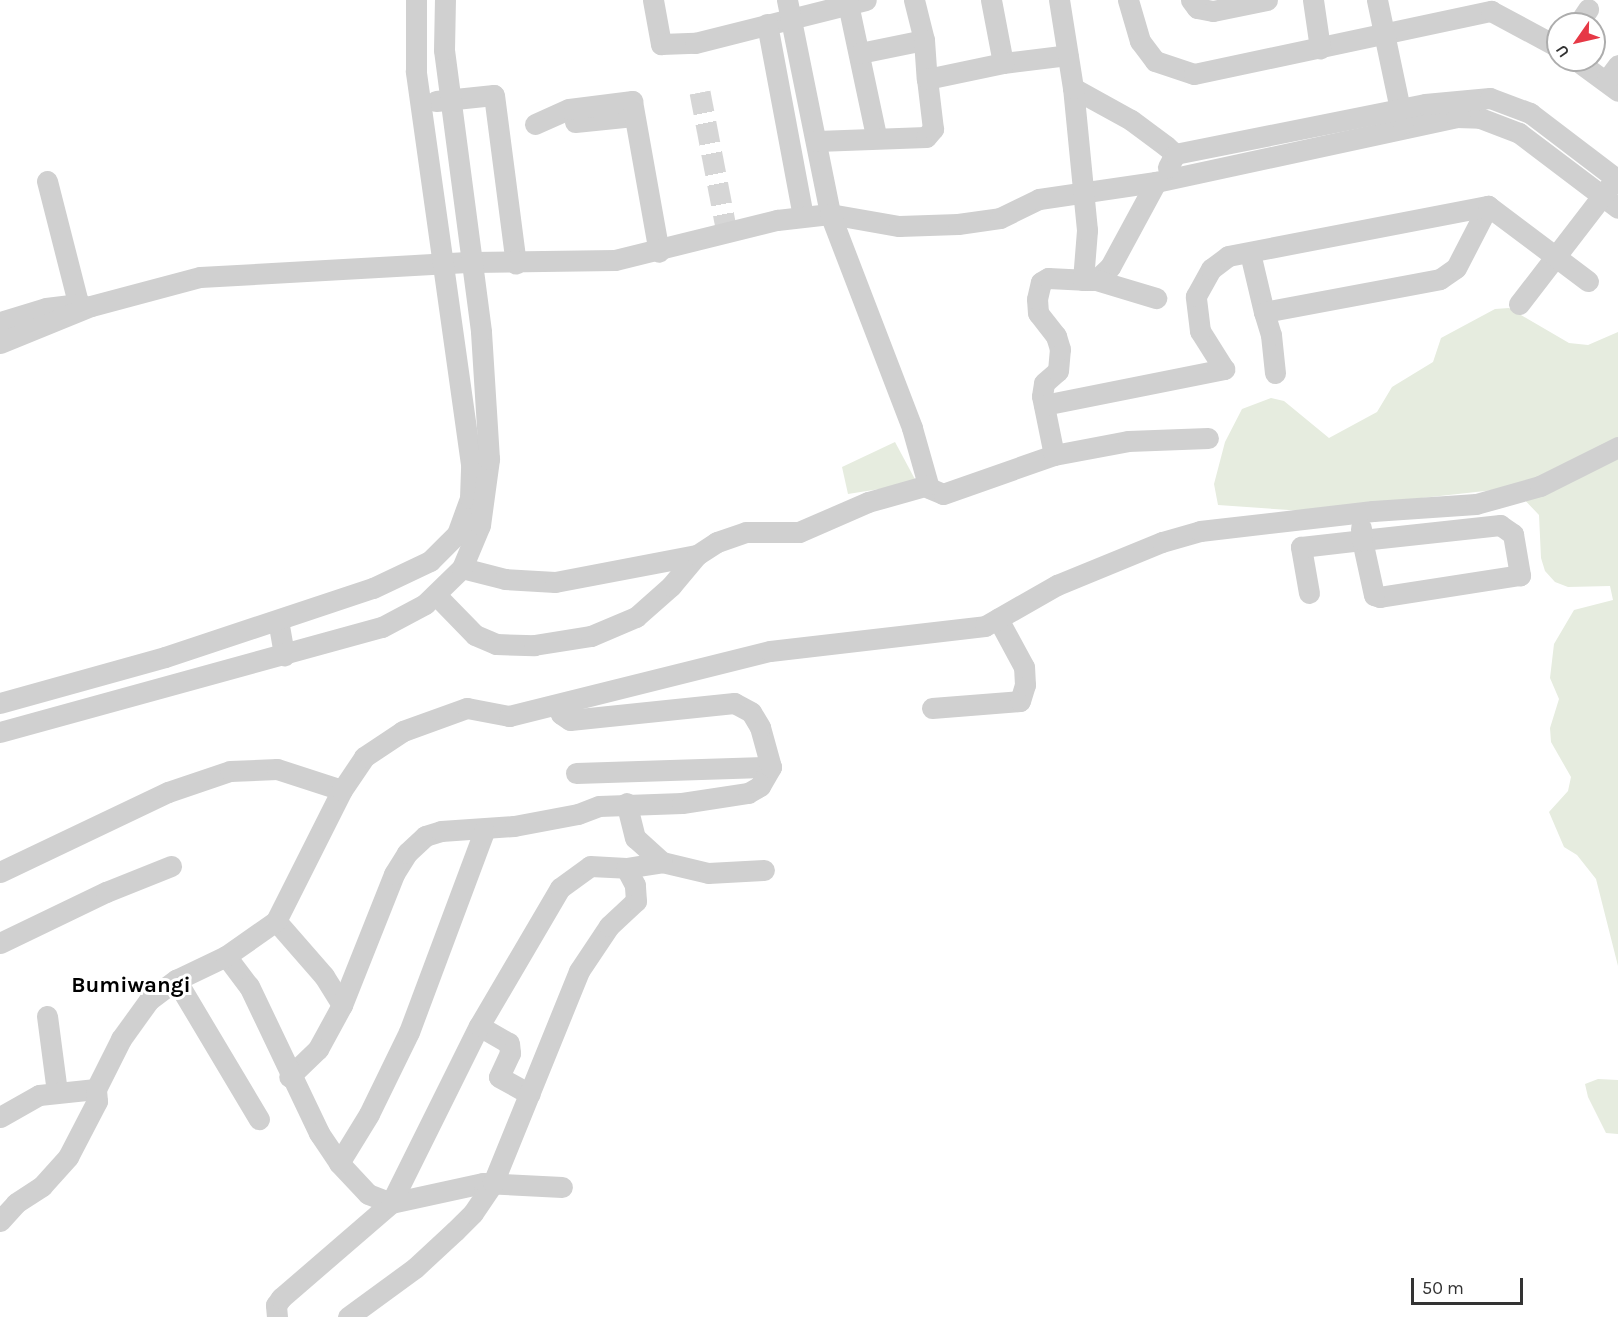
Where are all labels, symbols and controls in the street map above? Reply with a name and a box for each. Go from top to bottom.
north arrow [1546,12,1606,72]
text: U [1551,41,1573,61]
district label: Bumiwangi [71,973,191,999]
scale bar [1414,1266,1526,1304]
text: 50 m [1422,1277,1464,1299]

